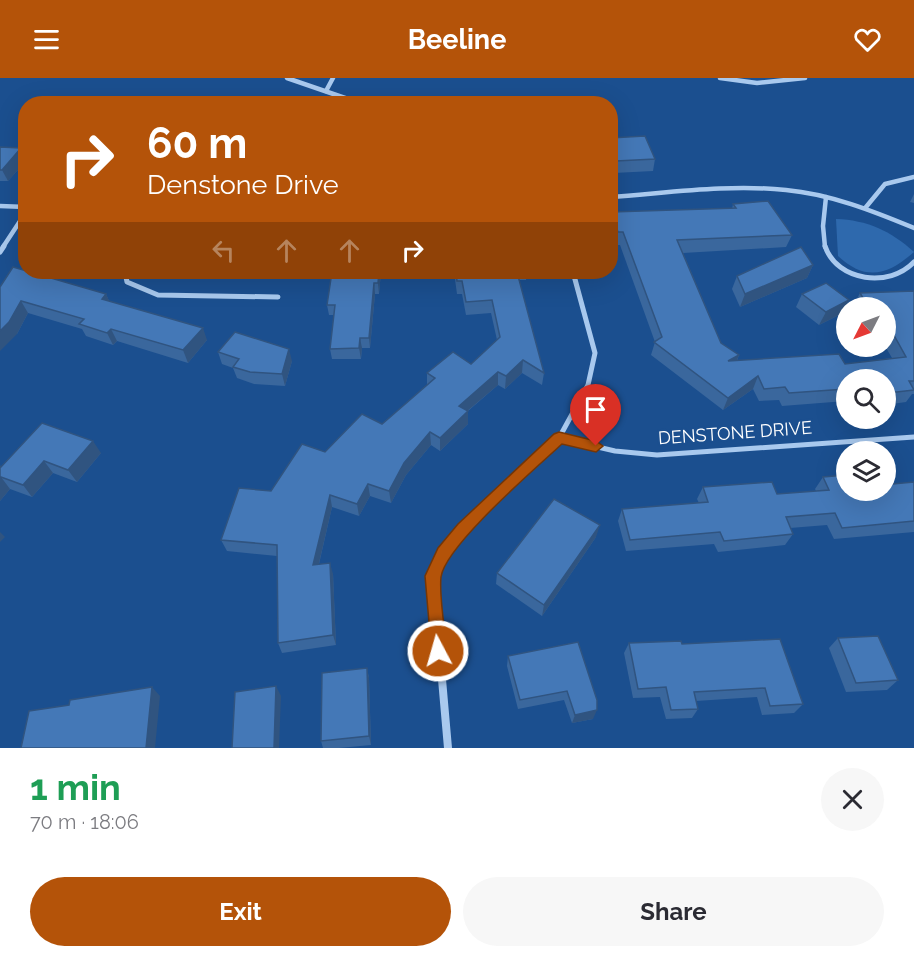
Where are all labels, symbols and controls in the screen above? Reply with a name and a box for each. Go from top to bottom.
icon: menu [30,23,63,56]
icon: heart [851,23,884,56]
text: Beeline [408,24,506,55]
text: 60 m [147,119,247,168]
icon: right [48,120,126,198]
text: Denstone Drive [147,169,339,200]
icon: left [207,234,240,267]
icon: ahead [270,234,303,267]
icon: ahead [333,234,366,267]
icon: right [396,234,429,267]
north arrow [836,297,896,357]
map controls [836,297,896,501]
button: search [836,369,896,429]
pin [570,384,621,446]
icon: arrive [579,393,612,426]
street label: DENSTONE DRIVE [657,417,813,448]
button: layers [836,441,896,501]
position arrow [406,619,470,683]
text: 1 min [30,766,121,808]
button: close [821,768,884,831]
text: 70 m · 18:06 [30,810,139,834]
button: Exit [30,877,451,946]
button: Share [463,877,884,946]

